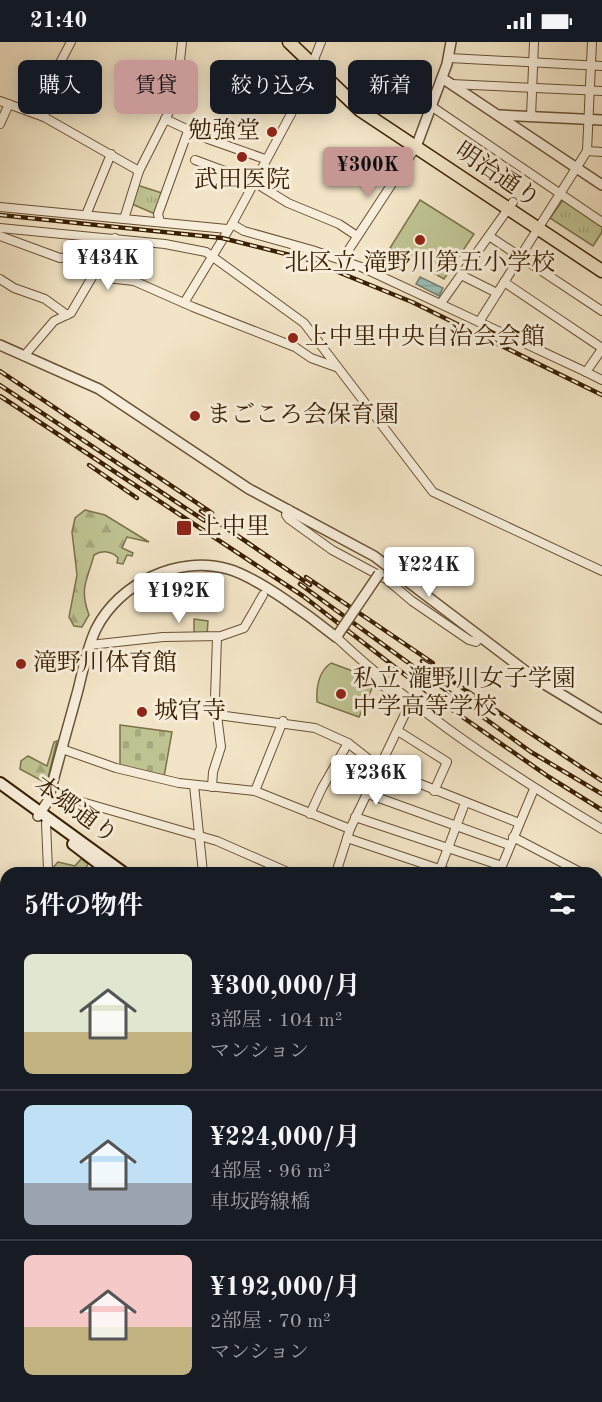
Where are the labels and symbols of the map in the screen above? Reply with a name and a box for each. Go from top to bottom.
place label: 勉強堂 [188,117,260,144]
marker: 勉強堂 [265,125,279,139]
street label: 明治通り [450,137,545,213]
pin: ¥300K [326,147,410,198]
marker: 武田医院 [235,150,249,164]
place label: 武田医院 [194,166,290,193]
marker: 北区立 滝野川第五小学校 [413,233,427,247]
pin: ¥434K [66,240,150,291]
place label: 北区立 滝野川第五小学校 [285,249,555,276]
place label: 上中里中央自治会会館 [305,323,545,350]
marker: 上中里中央自治会会館 [286,331,300,345]
place label: まごころ会保育園 [207,401,399,428]
marker: まごころ会保育園 [188,409,202,423]
place label: 上中里 [198,513,270,540]
marker: 上中里 [175,519,193,537]
pin: ¥224K [387,547,471,598]
pin: ¥192K [137,573,221,624]
place label: 滝野川体育館 [33,649,177,676]
marker: 滝野川体育館 [14,657,28,671]
place label: 私立 瀧野川女子学園 中学高等学校 [353,665,576,720]
marker: 私立 瀧野川女子学園 中学高等学校 [334,687,348,701]
place label: 城官寺 [154,697,226,724]
marker: 城官寺 [135,705,149,719]
pin: ¥236K [334,755,418,806]
street label: 本郷通り [29,771,123,849]

